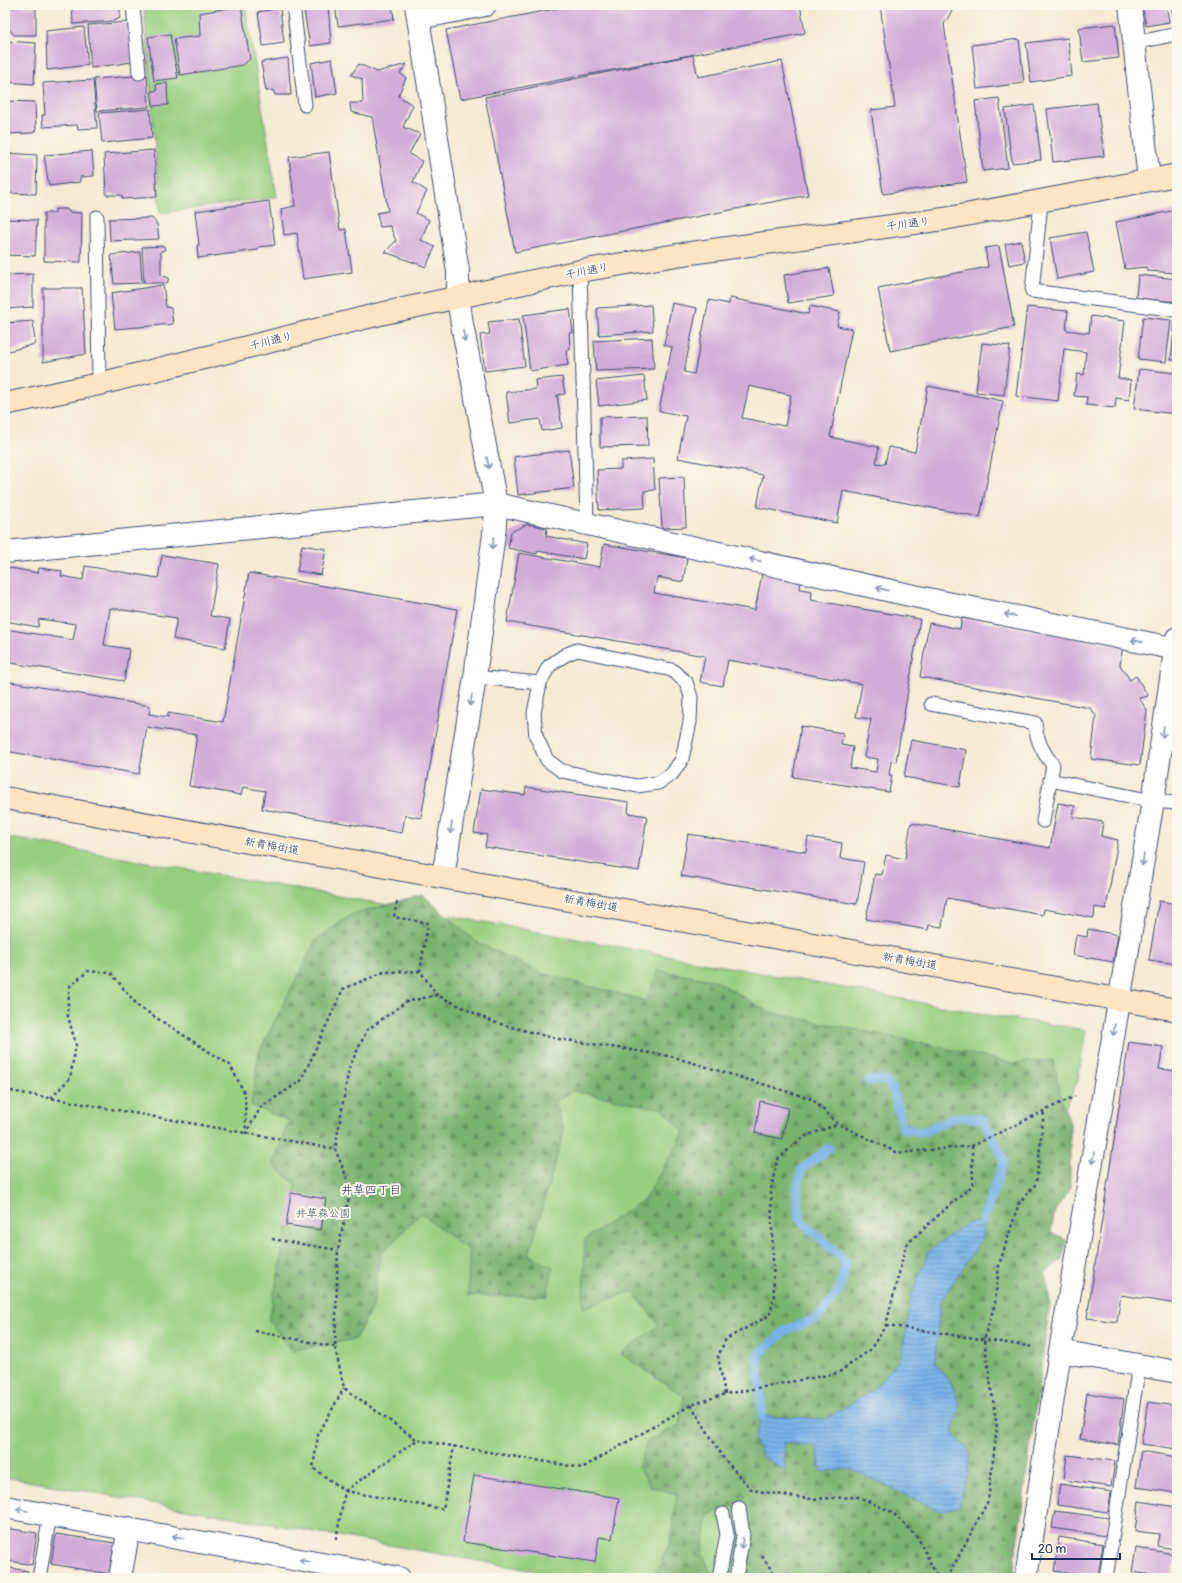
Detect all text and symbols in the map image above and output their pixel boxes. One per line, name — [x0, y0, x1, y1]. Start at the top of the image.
street label: 千川通り — [885, 215, 931, 233]
street label: 千川通り — [564, 260, 610, 282]
street label: 千川通り — [248, 329, 294, 353]
one-way arrow — [460, 329, 468, 342]
one-way arrow — [485, 457, 493, 470]
one-way arrow — [489, 536, 497, 549]
one-way arrow — [749, 556, 762, 564]
one-way arrow — [876, 584, 889, 592]
one-way arrow — [1003, 611, 1016, 619]
one-way arrow — [1131, 637, 1144, 645]
one-way arrow — [467, 693, 475, 706]
one-way arrow — [1159, 725, 1167, 738]
one-way arrow — [447, 821, 455, 834]
street label: 新青梅街道 — [244, 835, 300, 857]
one-way arrow — [1139, 853, 1147, 866]
street label: 新青梅街道 — [563, 892, 619, 914]
street label: 新青梅街道 — [882, 950, 938, 972]
one-way arrow — [1110, 1023, 1118, 1036]
one-way arrow — [1089, 1151, 1097, 1164]
district label: 井草四丁目 — [341, 1183, 401, 1198]
park label: 井草森公園 — [296, 1207, 351, 1220]
one-way arrow — [16, 1506, 29, 1514]
one-way arrow — [171, 1533, 184, 1541]
scale bar — [1032, 1535, 1120, 1561]
one-way arrow — [737, 1536, 745, 1549]
text: 20 m — [1038, 1542, 1067, 1557]
one-way arrow — [299, 1557, 312, 1565]

